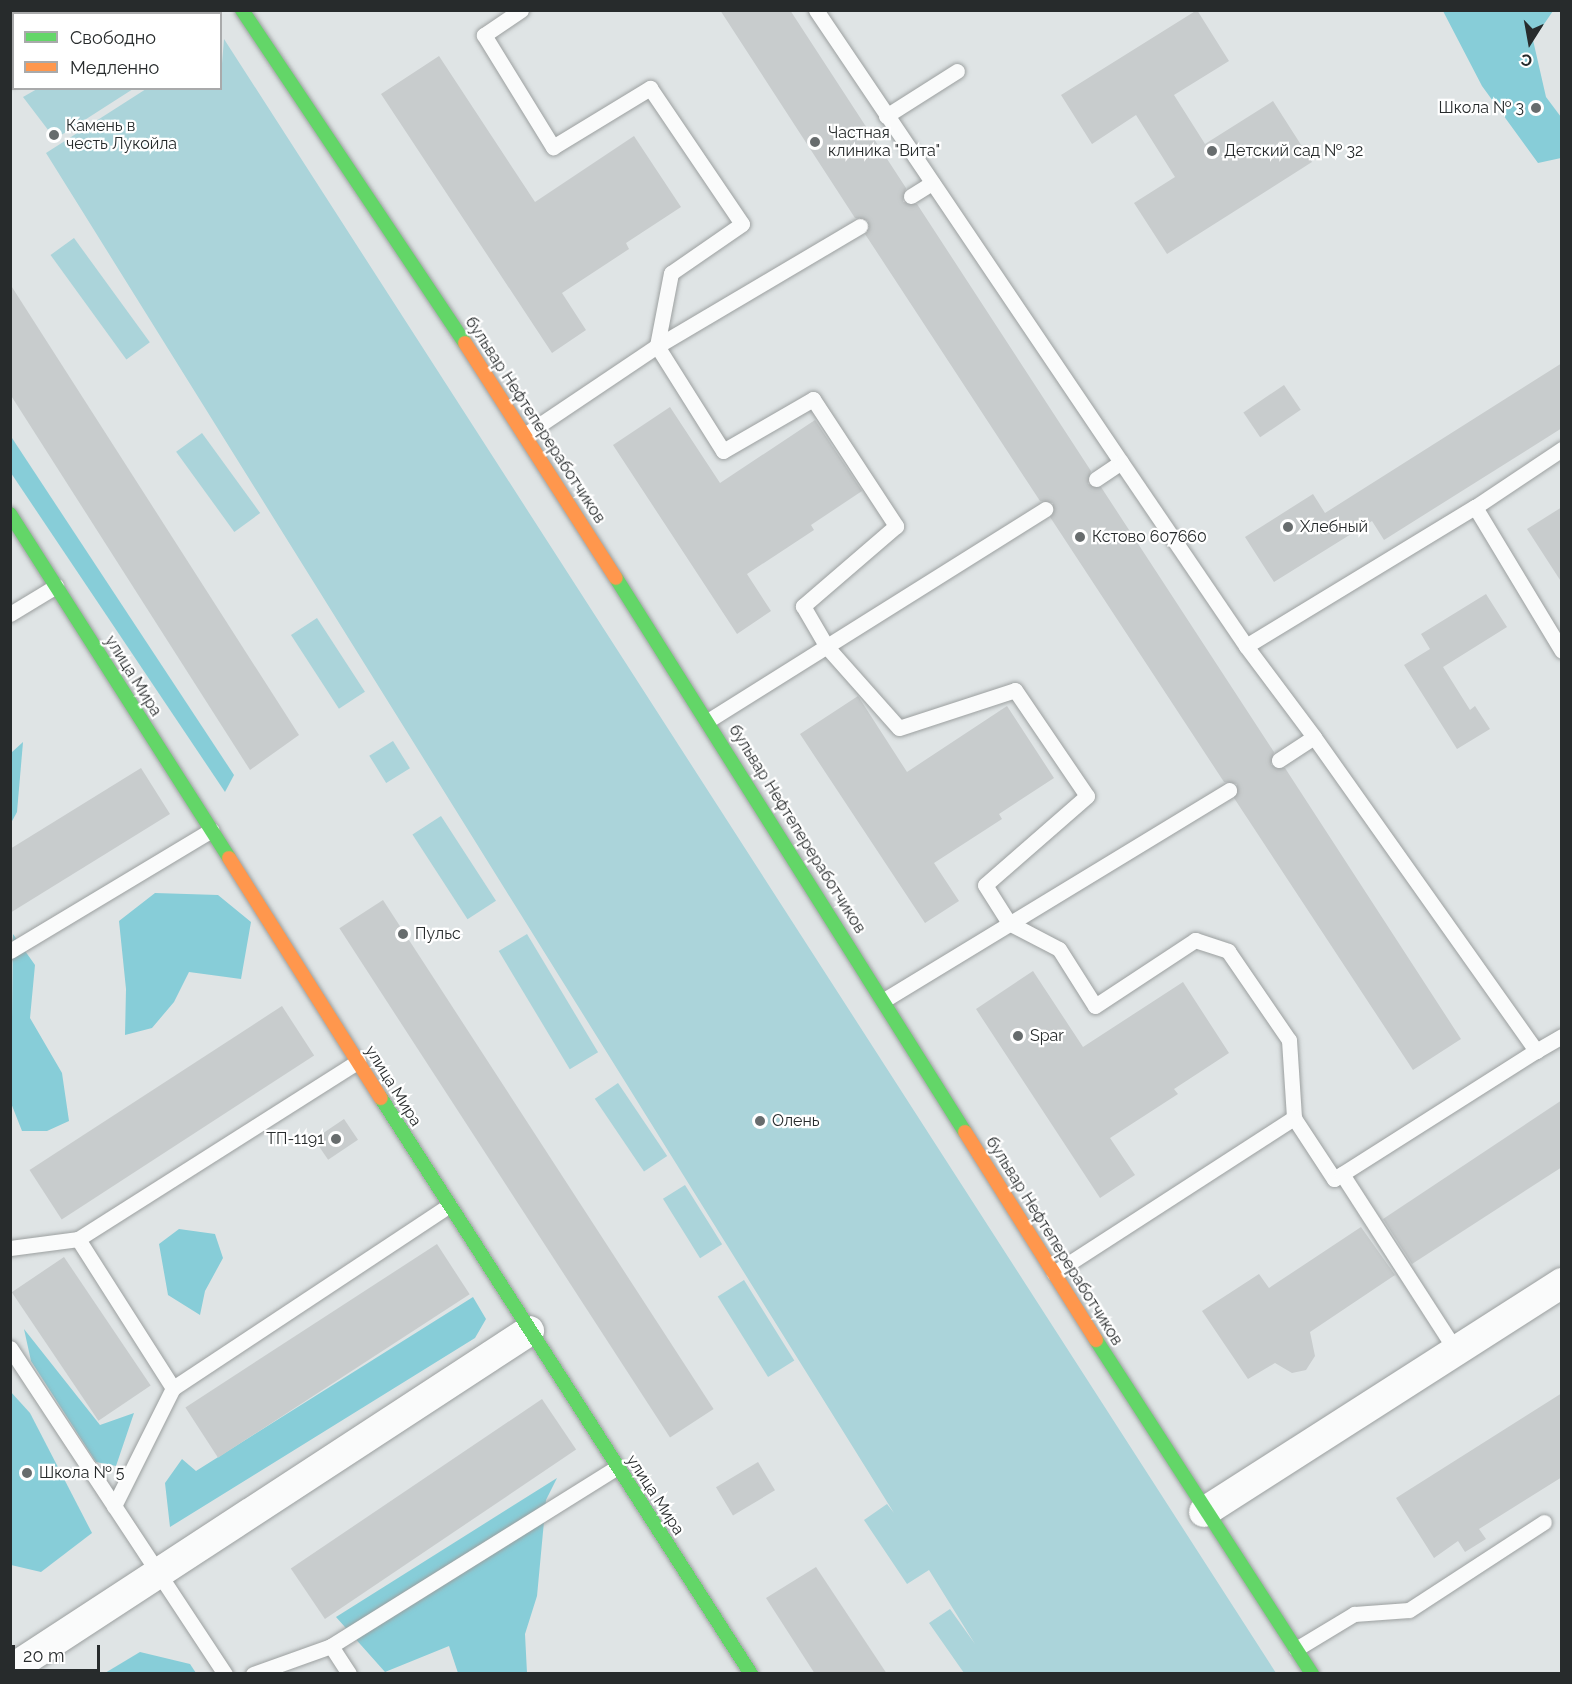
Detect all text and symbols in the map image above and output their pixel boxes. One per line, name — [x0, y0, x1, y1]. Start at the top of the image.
legend — [12, 12, 222, 90]
north arrow — [1500, 12, 1560, 72]
text: Свободно — [70, 27, 156, 48]
text: С — [1519, 50, 1534, 71]
text: Медленно — [70, 57, 159, 78]
place label: Школа № 3 — [1439, 98, 1524, 118]
marker: Школа № 3 — [1529, 101, 1543, 115]
place label: Камень в честь Лукойла — [66, 116, 177, 154]
place label: Чаcтная клиника "Вита" — [828, 123, 940, 161]
marker: Камень в честь Лукойла — [47, 128, 61, 142]
marker: Чаcтная клиника "Вита" — [806, 133, 824, 151]
place label: Детский сад № 32 — [1224, 141, 1363, 161]
marker: Детский сад № 32 — [1205, 144, 1219, 158]
street label: бульвар Нефтепереработчиков — [461, 313, 609, 527]
place label: Хлебный — [1300, 517, 1368, 537]
marker: Хлебный — [1281, 520, 1295, 534]
place label: Кстово 607660 — [1092, 527, 1207, 547]
marker: Кстово 607660 — [1073, 530, 1087, 544]
street label: улица Мира — [101, 632, 165, 720]
street label: бульвар Нефтепереработчиков — [725, 721, 869, 937]
place label: Пульс — [415, 924, 461, 944]
marker: Пульс — [396, 927, 410, 941]
place label: Spar — [1030, 1026, 1064, 1046]
marker: Spar — [1011, 1029, 1025, 1043]
street label: улица Мира — [361, 1042, 425, 1130]
place label: Олень — [772, 1111, 820, 1131]
marker: Олень — [753, 1114, 767, 1128]
place label: ТП-1191 — [266, 1129, 324, 1149]
marker: ТП-1191 — [329, 1132, 343, 1146]
street label: бульвар Нефтепереработчиков — [982, 1133, 1126, 1349]
street label: улица Мира — [622, 1451, 688, 1539]
place label: Школа № 5 — [39, 1463, 125, 1483]
marker: Школа № 5 — [20, 1466, 34, 1480]
scale bar — [15, 1633, 104, 1671]
text: 20 m — [23, 1645, 65, 1666]

